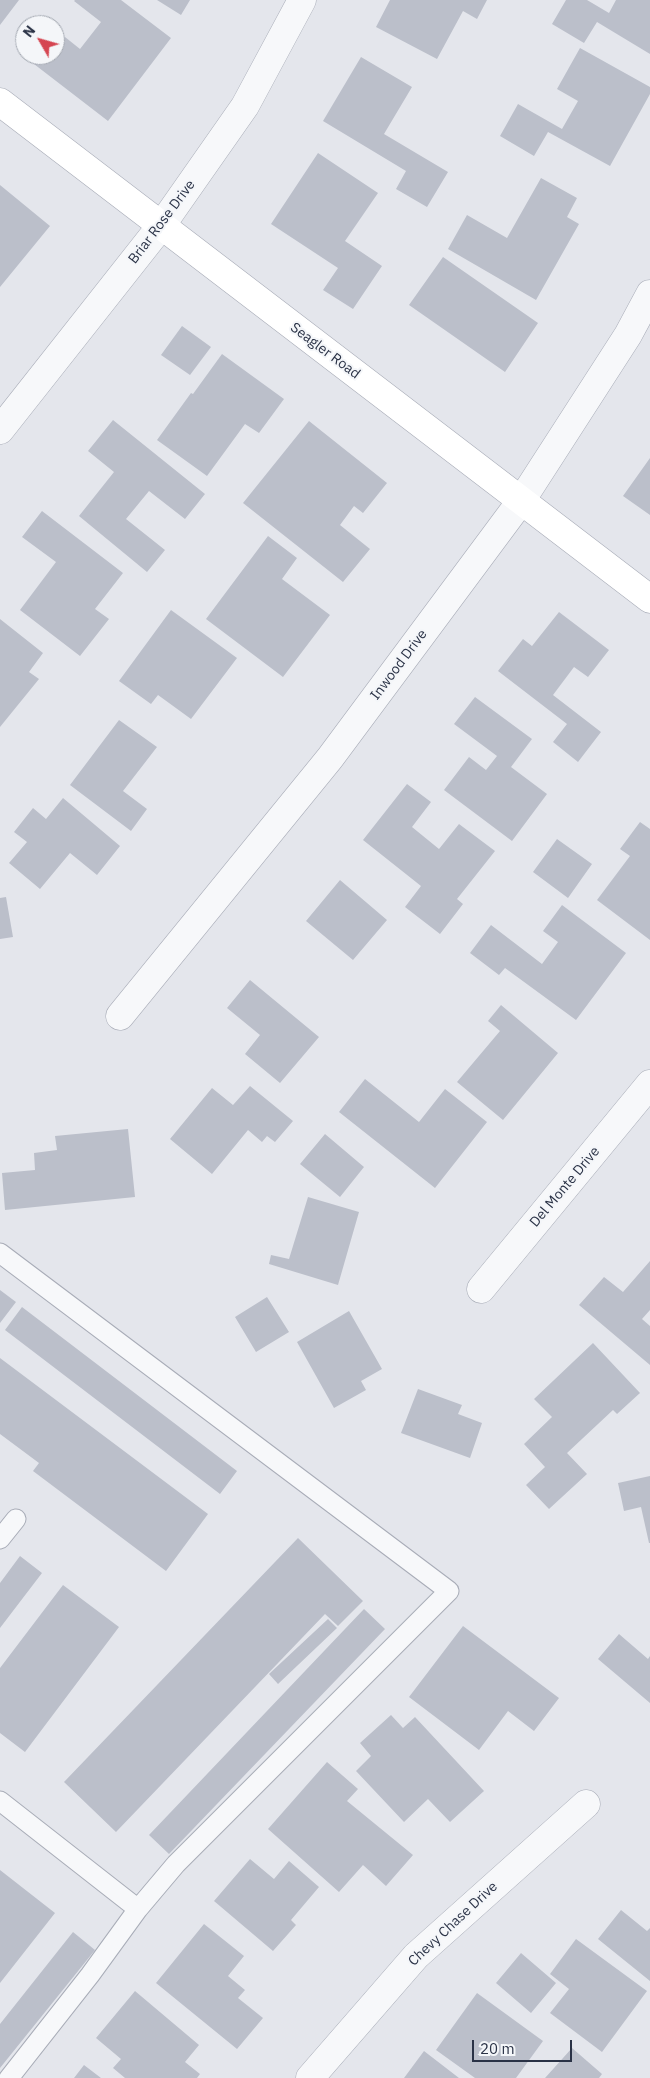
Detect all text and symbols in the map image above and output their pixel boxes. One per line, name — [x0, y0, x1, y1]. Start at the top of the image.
north arrow — [15, 15, 65, 65]
text: N — [19, 22, 39, 41]
street label: Briar Rose Drive — [125, 177, 199, 267]
street label: Seagler Road — [287, 319, 363, 383]
street label: Inwood Drive — [367, 626, 431, 704]
street label: Del Monte Drive — [527, 1143, 603, 1231]
street label: Chevy Chase Drive — [405, 1878, 501, 1970]
scale bar — [475, 2030, 575, 2062]
text: 20 m — [480, 2039, 515, 2058]

